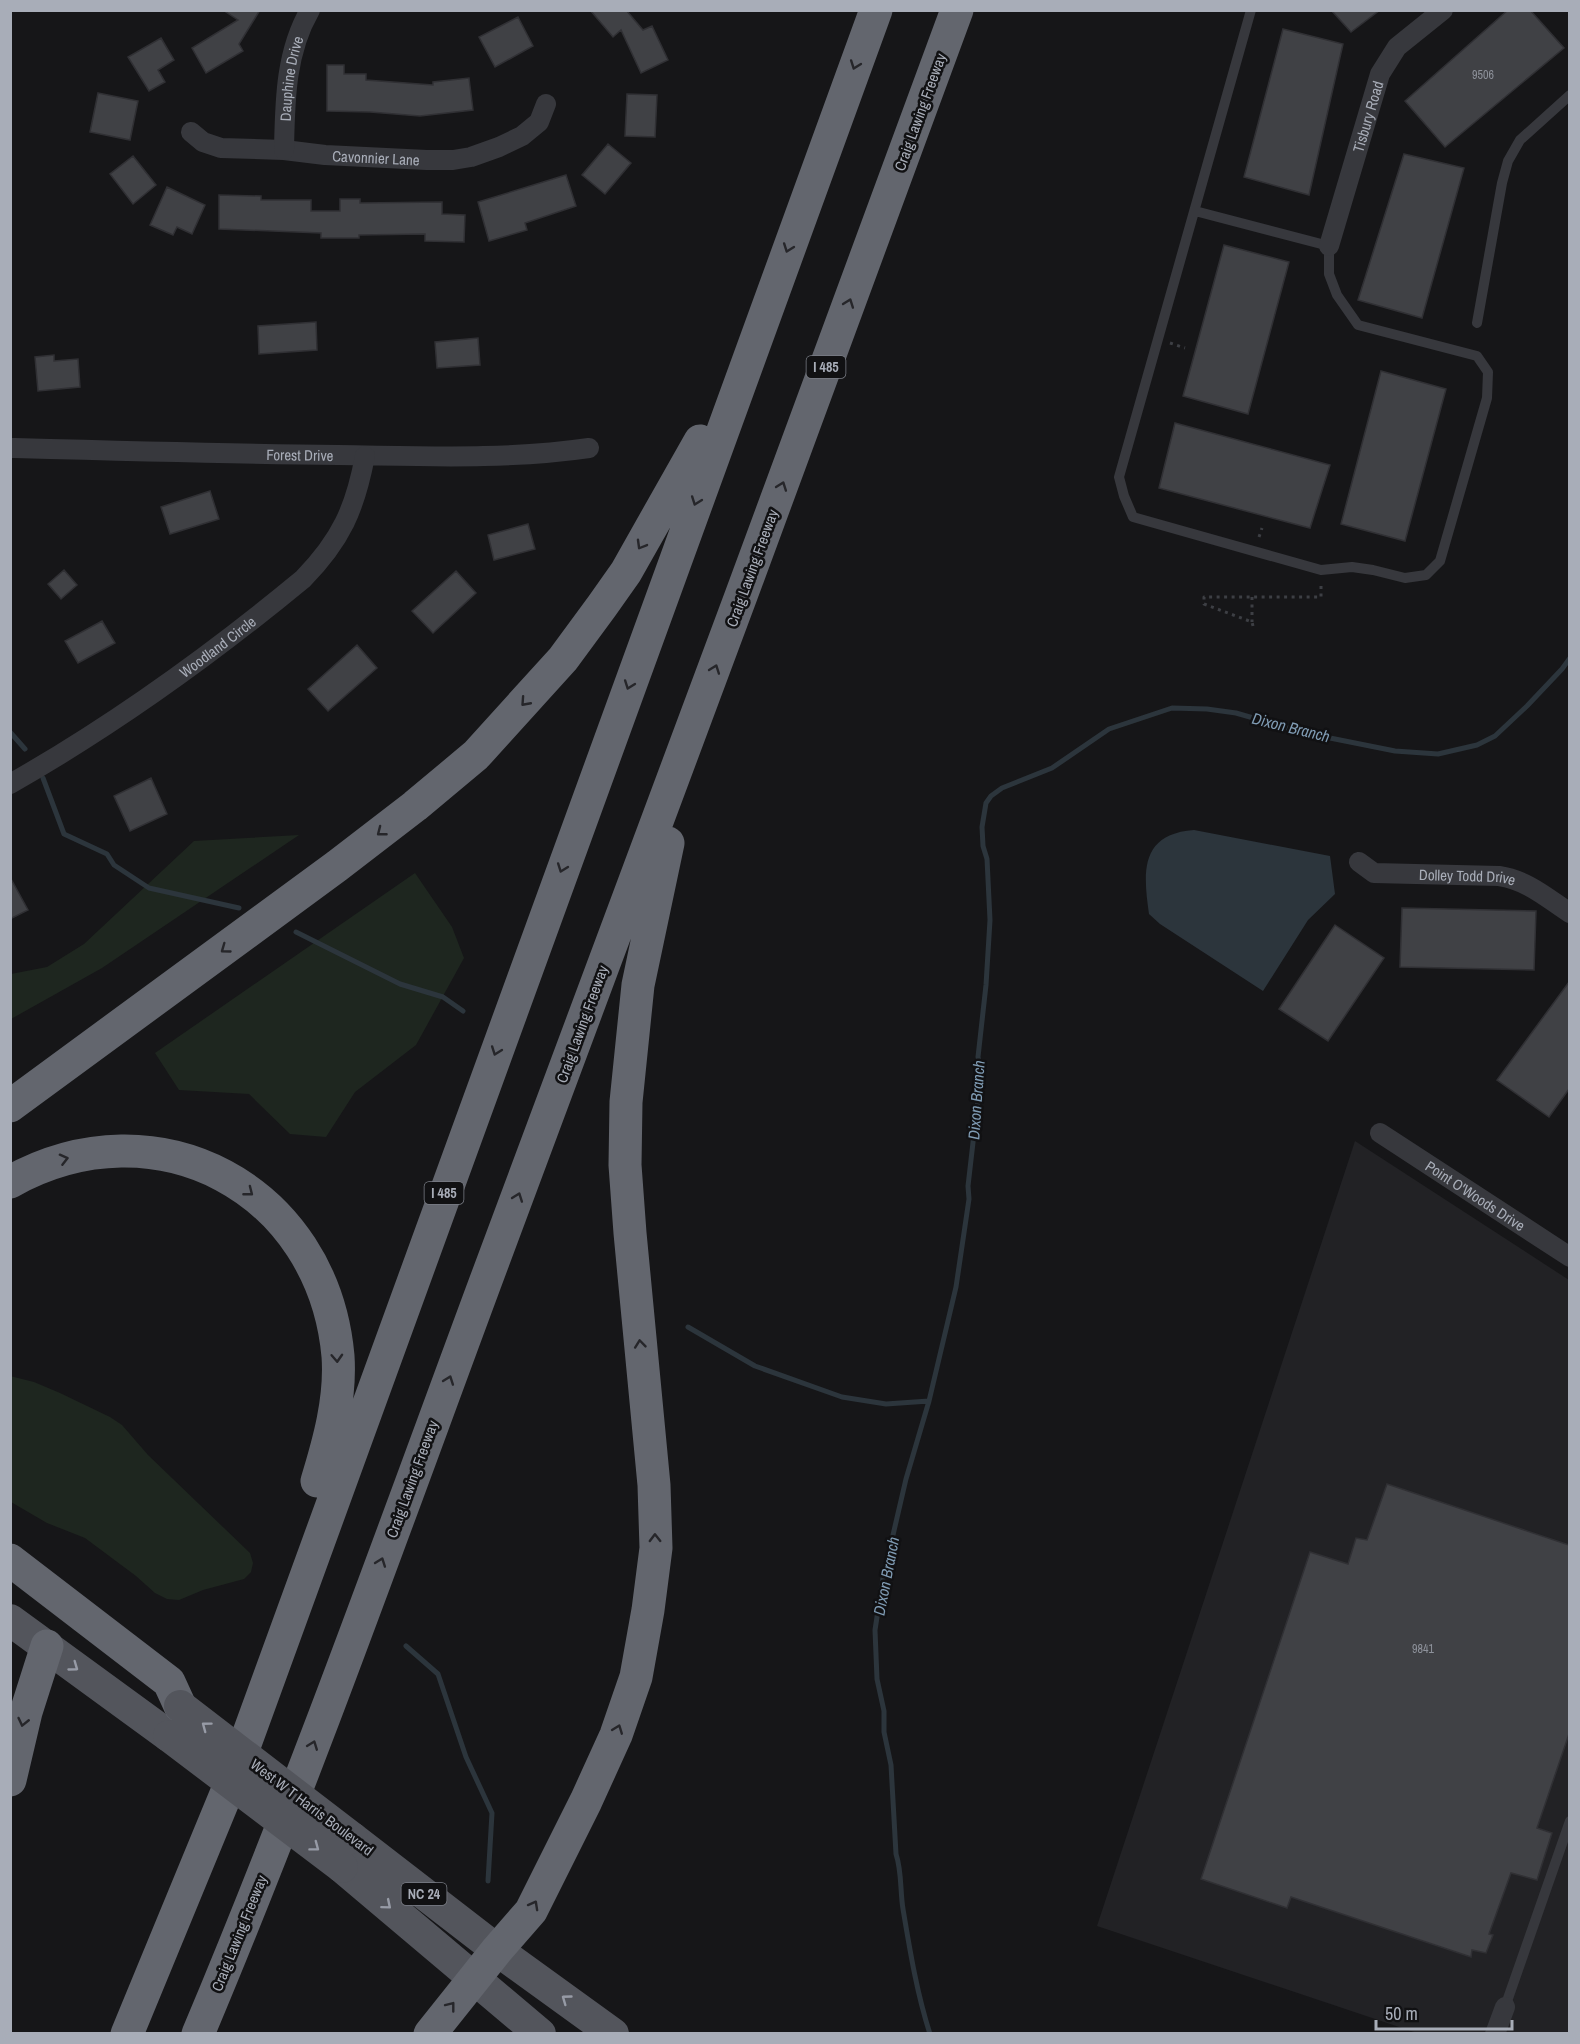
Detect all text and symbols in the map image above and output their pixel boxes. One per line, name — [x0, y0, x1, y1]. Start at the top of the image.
street label: Dauphine Drive — [274, 33, 308, 122]
street label: Craig Lawing Freeway — [889, 49, 951, 174]
one-way arrow — [850, 60, 863, 70]
house number: 9506 — [1472, 67, 1494, 83]
street label: Tisbury Road — [1347, 78, 1388, 155]
street label: Cavonnier Lane — [332, 145, 420, 170]
one-way arrow — [783, 242, 795, 253]
one-way arrow — [842, 298, 855, 309]
road number: I 485 — [806, 356, 846, 378]
street label: Forest Drive — [266, 444, 334, 465]
one-way arrow — [775, 481, 787, 492]
one-way arrow — [690, 495, 703, 506]
street label: Craig Lawing Freeway — [721, 505, 783, 630]
one-way arrow — [637, 539, 649, 550]
street label: Woodland Circle — [175, 611, 260, 682]
one-way arrow — [707, 664, 720, 675]
one-way arrow — [624, 679, 637, 689]
one-way arrow — [521, 695, 532, 706]
water label: Dixon Branch — [1250, 707, 1332, 747]
one-way arrow — [377, 825, 388, 836]
one-way arrow — [557, 862, 570, 873]
street label: Dolley Todd Drive — [1419, 864, 1519, 890]
one-way arrow — [220, 942, 231, 953]
street label: Craig Lawing Freeway — [551, 961, 613, 1086]
one-way arrow — [490, 1045, 503, 1056]
water label: Dixon Branch — [962, 1060, 990, 1140]
one-way arrow — [59, 1154, 69, 1167]
street label: Point O'Woods Drive — [1422, 1155, 1530, 1236]
road number: I 485 — [424, 1182, 464, 1204]
one-way arrow — [242, 1185, 253, 1196]
one-way arrow — [510, 1192, 523, 1203]
one-way arrow — [635, 1340, 647, 1349]
one-way arrow — [330, 1354, 343, 1363]
one-way arrow — [442, 1375, 455, 1386]
street label: Craig Lawing Freeway — [381, 1416, 443, 1541]
one-way arrow — [649, 1534, 661, 1543]
water label: Dixon Branch — [868, 1535, 904, 1617]
one-way arrow — [374, 1557, 386, 1568]
house number: 9841 — [1412, 1641, 1434, 1657]
one-way arrow — [68, 1660, 79, 1671]
one-way arrow — [18, 1717, 31, 1727]
one-way arrow — [202, 1723, 213, 1734]
one-way arrow — [610, 1724, 623, 1735]
one-way arrow — [305, 1740, 318, 1751]
street label: West W T Harris Boulevard — [246, 1754, 378, 1860]
one-way arrow — [308, 1839, 319, 1850]
street label: Craig Lawing Freeway — [206, 1871, 272, 1994]
road number: NC 24 — [402, 1883, 446, 1905]
one-way arrow — [380, 1898, 391, 1909]
one-way arrow — [527, 1901, 538, 1911]
scale bar — [1376, 1993, 1512, 2031]
one-way arrow — [561, 1995, 572, 2006]
text: 50 m — [1385, 2001, 1418, 2026]
one-way arrow — [444, 2002, 455, 2013]

